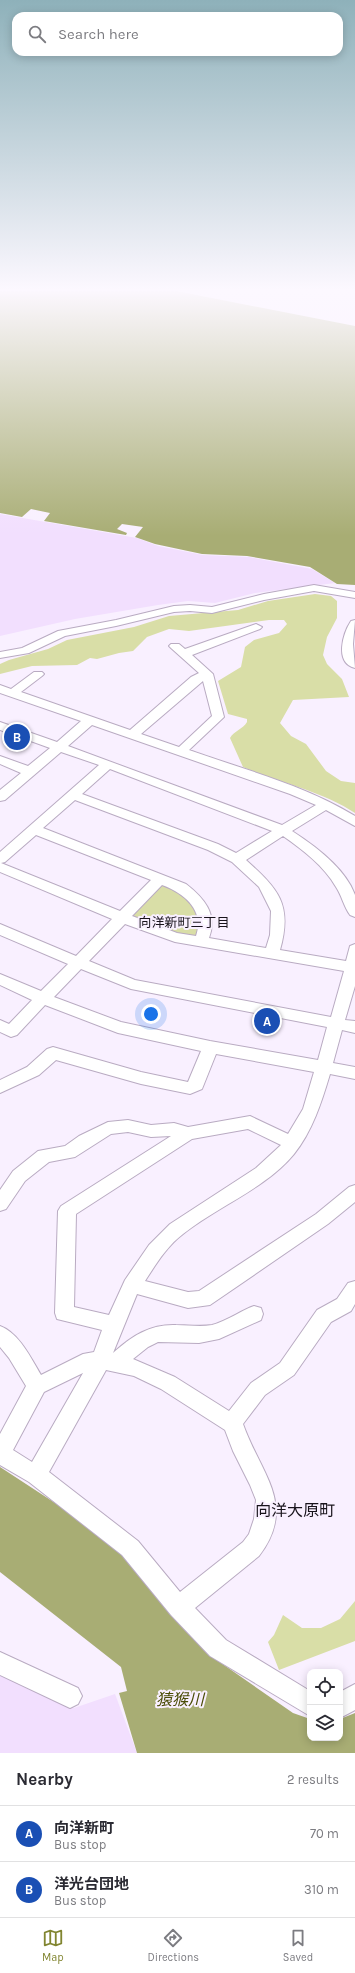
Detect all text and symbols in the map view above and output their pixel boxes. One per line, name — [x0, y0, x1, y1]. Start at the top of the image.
search box — [12, 12, 343, 56]
icon: search — [26, 23, 48, 45]
text: Search here — [58, 25, 139, 43]
pin: B — [4, 722, 30, 752]
district label: 向洋新町三丁目 — [138, 915, 230, 930]
your location — [141, 1004, 161, 1024]
pin: A — [254, 1006, 280, 1036]
district label: 向洋大原町 — [255, 1501, 335, 1520]
map controls — [307, 1669, 343, 1741]
button: locate — [307, 1669, 343, 1705]
water label: 猿猴川 — [156, 1690, 206, 1709]
button: layers — [307, 1705, 343, 1741]
text: Nearby — [16, 1769, 73, 1789]
text: 2 results — [287, 1772, 339, 1787]
text: 向洋新町 — [54, 1819, 114, 1837]
text: A — [25, 1826, 33, 1841]
text: 70 m — [310, 1826, 339, 1841]
text: Bus stop — [54, 1837, 106, 1852]
text: 洋光台団地 — [54, 1875, 129, 1893]
text: B — [25, 1882, 33, 1897]
text: 310 m — [304, 1882, 339, 1897]
text: Bus stop — [54, 1893, 106, 1908]
tab: Map — [42, 1927, 64, 1964]
tab: Directions — [147, 1927, 199, 1964]
tab: Saved — [283, 1927, 313, 1964]

